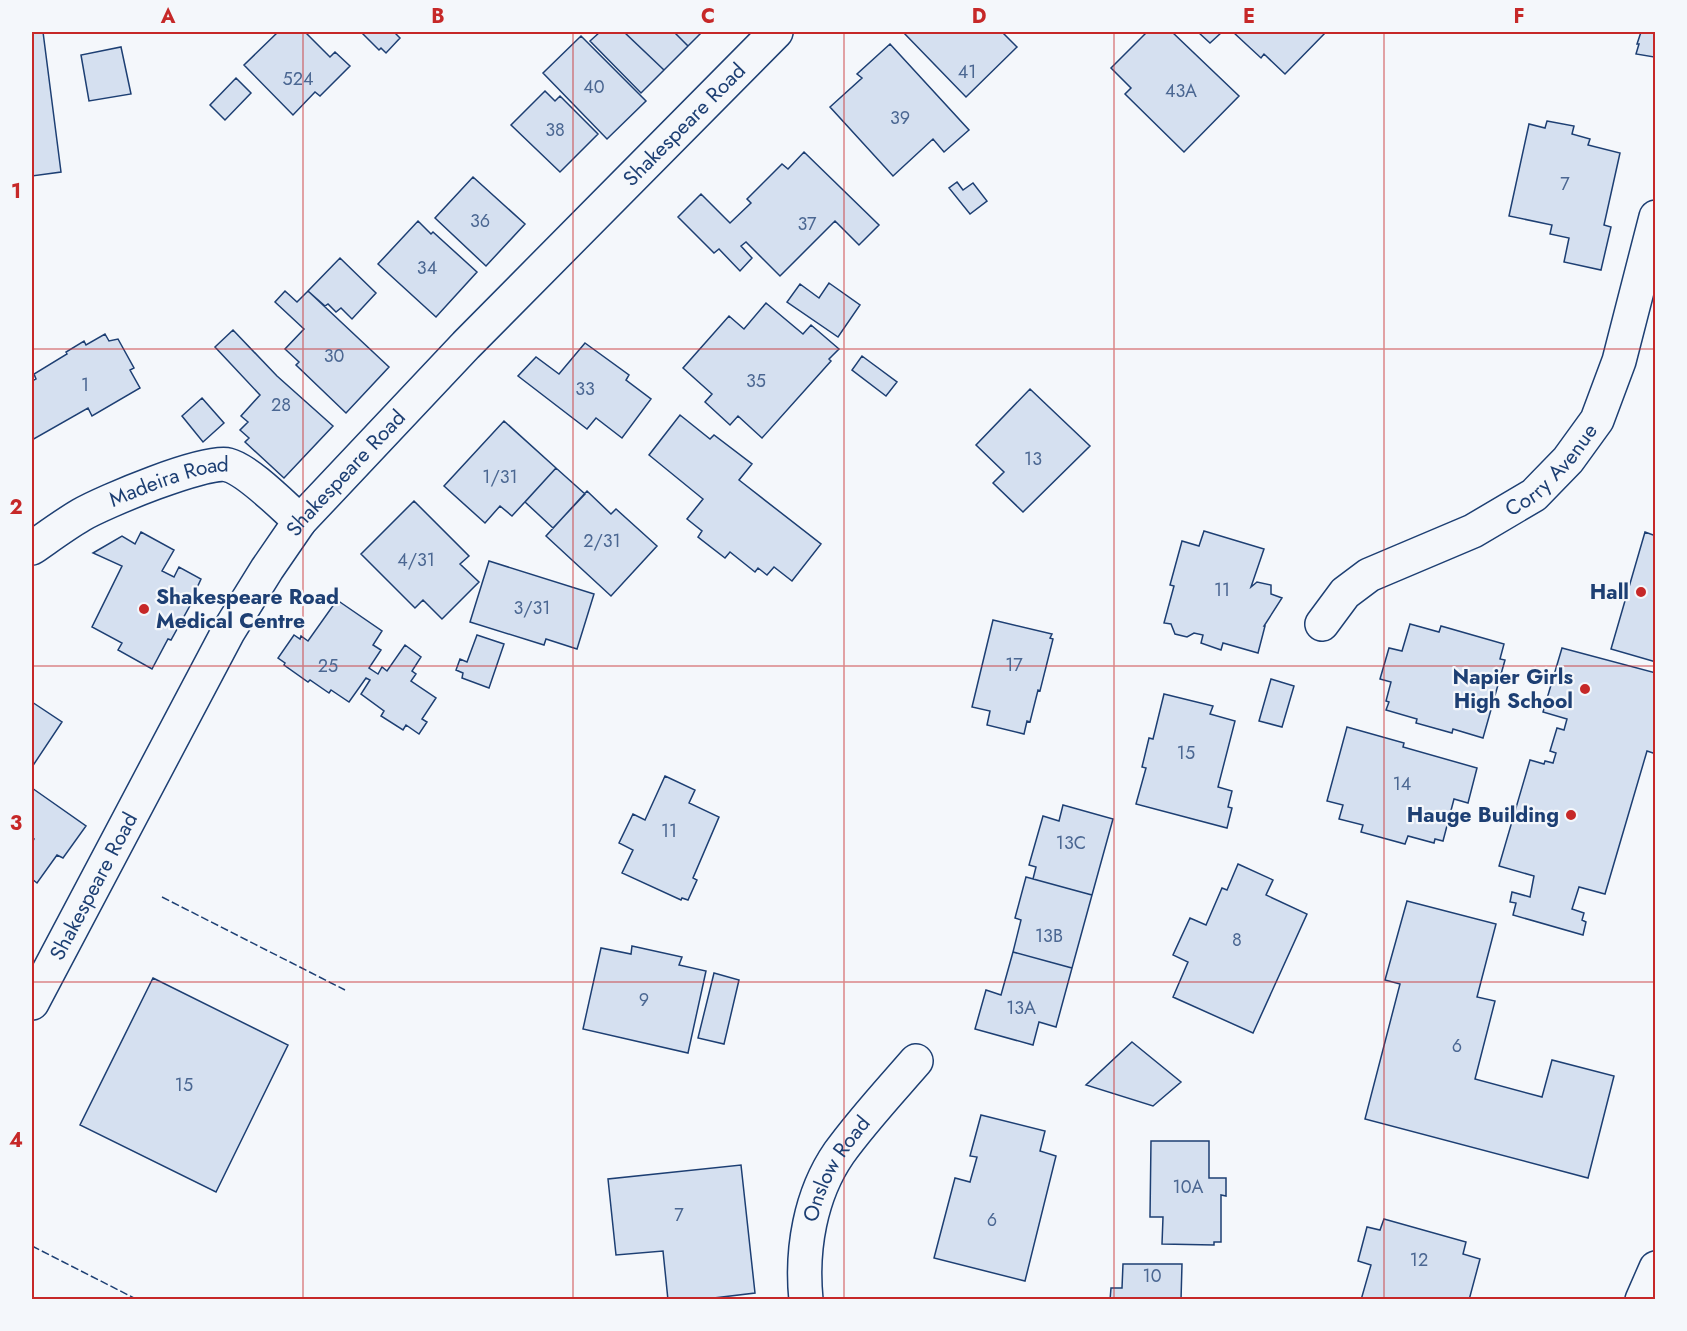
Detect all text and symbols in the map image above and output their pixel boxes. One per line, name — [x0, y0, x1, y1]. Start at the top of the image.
text: A — [160, 2, 176, 31]
text: B — [431, 2, 445, 31]
text: C — [701, 2, 715, 31]
text: D — [972, 2, 986, 31]
text: E — [1243, 2, 1255, 31]
text: F — [1513, 2, 1525, 31]
street label: Shakespeare Road — [616, 56, 752, 193]
house number: 41 — [958, 59, 976, 85]
house number: 524 — [283, 66, 313, 92]
house number: 40 — [583, 74, 605, 100]
house number: 43A — [1165, 78, 1197, 104]
house number: 39 — [890, 105, 910, 131]
house number: 38 — [545, 117, 565, 143]
house number: 7 — [1560, 171, 1570, 197]
text: 1 — [11, 177, 21, 206]
house number: 36 — [470, 208, 490, 234]
house number: 37 — [797, 211, 817, 237]
house number: 34 — [417, 255, 437, 281]
house number: 30 — [324, 343, 345, 369]
house number: 35 — [746, 368, 766, 394]
house number: 1 — [81, 372, 89, 398]
house number: 33 — [575, 376, 595, 402]
house number: 28 — [271, 392, 291, 418]
street label: Shakespeare Road — [279, 403, 412, 542]
street label: Corry Avenue — [1499, 417, 1605, 524]
house number: 13 — [1024, 446, 1042, 472]
street label: Madeira Road — [104, 449, 229, 515]
house number: 1/31 — [482, 464, 518, 490]
text: 2 — [9, 493, 23, 522]
house number: 2/31 — [583, 528, 621, 554]
house number: 4/31 — [397, 547, 435, 573]
house number: 11 — [1214, 577, 1230, 603]
place label: Hall — [1590, 577, 1629, 607]
place label: Shakespeare Road Medical Centre — [156, 582, 339, 636]
marker: Hall — [1634, 585, 1648, 599]
house number: 3/31 — [514, 595, 550, 621]
marker: Shakespeare Road Medical Centre — [137, 602, 151, 616]
house number: 17 — [1005, 652, 1023, 678]
house number: 25 — [318, 653, 338, 679]
place label: Napier Girls High School — [1453, 662, 1573, 716]
marker: Napier Girls High School — [1578, 682, 1592, 696]
house number: 15 — [1177, 740, 1195, 766]
house number: 14 — [1393, 771, 1411, 797]
place label: Hauge Building — [1407, 800, 1559, 830]
street label: Shakespeare Road — [42, 807, 145, 965]
marker: Hauge Building — [1564, 808, 1578, 822]
text: 3 — [10, 809, 22, 838]
house number: 11 — [661, 818, 677, 844]
house number: 13C — [1056, 830, 1086, 856]
house number: 13B — [1035, 923, 1063, 949]
house number: 8 — [1232, 927, 1242, 953]
house number: 9 — [639, 987, 649, 1013]
house number: 13A — [1006, 995, 1036, 1021]
house number: 6 — [1452, 1033, 1462, 1059]
house number: 15 — [175, 1072, 193, 1098]
street label: Onslow Road — [796, 1109, 877, 1225]
text: 4 — [9, 1126, 23, 1155]
house number: 10A — [1173, 1174, 1204, 1200]
house number: 7 — [674, 1202, 684, 1228]
house number: 6 — [987, 1207, 997, 1233]
house number: 12 — [1410, 1247, 1428, 1273]
house number: 10 — [1143, 1263, 1162, 1289]

